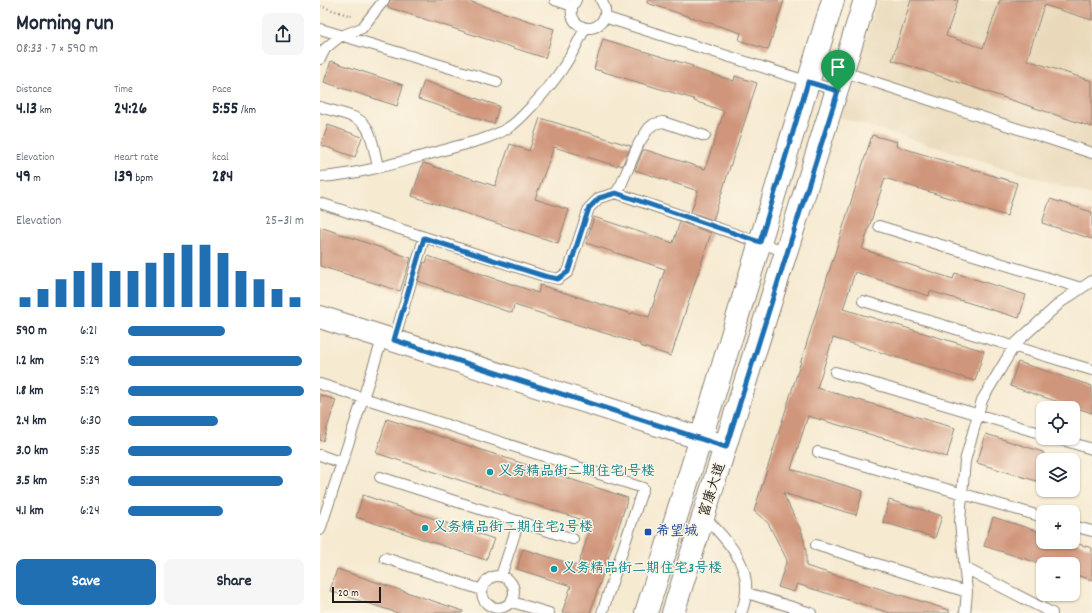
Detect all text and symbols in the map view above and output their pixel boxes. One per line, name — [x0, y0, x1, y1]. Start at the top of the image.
text: Morning run — [16, 9, 114, 40]
button: share — [262, 13, 304, 55]
text: 08:33 · 7 × 590 m — [16, 40, 98, 59]
pin — [821, 50, 855, 91]
icon: arrive — [827, 56, 849, 78]
text: Distance — [16, 82, 52, 98]
text: Time — [114, 82, 133, 98]
text: Pace — [212, 82, 231, 98]
text: 4.13 — [16, 98, 37, 122]
text: 24:26 — [114, 98, 147, 122]
text: 5:55 — [212, 98, 238, 122]
text: km — [37, 103, 52, 119]
text: /km — [238, 103, 256, 119]
text: Elevation — [16, 150, 54, 166]
text: Heart rate — [114, 150, 158, 166]
text: kcal — [212, 150, 229, 166]
text: 49 — [16, 166, 31, 190]
text: 139 — [114, 166, 133, 190]
text: 284 — [212, 166, 233, 190]
text: m — [31, 171, 41, 187]
text: bpm — [133, 171, 153, 187]
text: Elevation — [16, 212, 61, 231]
text: 25–31 m — [265, 212, 304, 231]
text: 590 m — [16, 322, 47, 341]
text: 6:21 — [80, 322, 97, 341]
text: 1.2 km — [16, 352, 44, 371]
text: 5:29 — [80, 352, 100, 371]
text: 1.8 km — [16, 382, 43, 401]
text: 5:29 — [80, 382, 100, 401]
map controls — [1036, 401, 1080, 601]
button: locate — [1036, 401, 1080, 445]
text: 2.4 km — [16, 412, 46, 431]
text: 6:30 — [80, 412, 101, 431]
text: 3.0 km — [16, 442, 48, 461]
text: 5:35 — [80, 442, 100, 461]
button: layers — [1036, 453, 1080, 497]
street label: 富康大道 — [695, 460, 731, 520]
place label: 义务精品街二期住宅1号楼 — [498, 462, 655, 482]
marker: 义务精品街二期住宅1号楼 — [485, 467, 495, 477]
text: 3.5 km — [16, 472, 47, 491]
text: 5:39 — [80, 472, 100, 491]
text: 4.1 km — [16, 502, 44, 521]
text: 6:24 — [80, 502, 100, 521]
button: + — [1036, 505, 1080, 549]
place label: 义务精品街二期住宅2号楼 — [433, 518, 593, 538]
place label: 希望城 — [656, 522, 698, 542]
marker: 义务精品街二期住宅2号楼 — [420, 523, 430, 533]
marker: 希望城 — [643, 527, 653, 537]
button: − — [1036, 557, 1080, 601]
button: Save — [16, 559, 156, 605]
button: Share — [164, 559, 304, 605]
place label: 义务精品街二期住宅3号楼 — [562, 559, 722, 579]
marker: 义务精品街二期住宅3号楼 — [549, 564, 559, 574]
scale bar — [332, 585, 381, 604]
text: 20 m — [338, 586, 359, 602]

